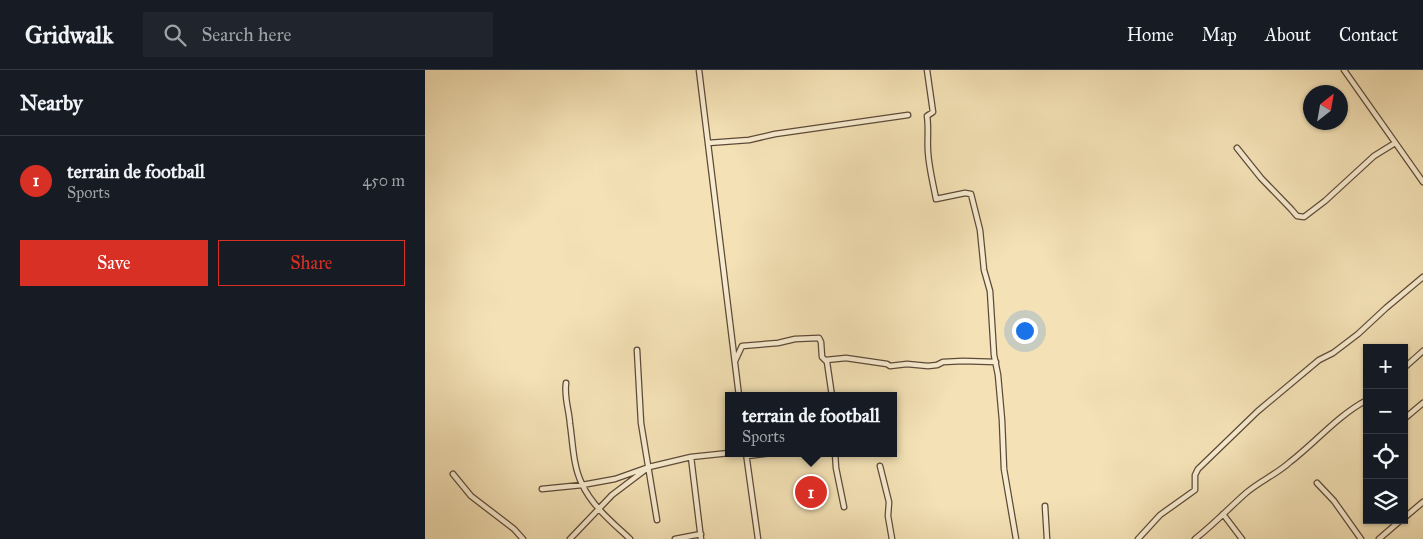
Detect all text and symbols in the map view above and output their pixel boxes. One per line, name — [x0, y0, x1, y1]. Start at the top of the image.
search box — [143, 12, 493, 57]
text: Gridwalk — [25, 20, 113, 50]
icon: search — [161, 21, 189, 49]
text: Search here — [201, 23, 291, 46]
text: Home — [1127, 24, 1174, 46]
text: Map — [1202, 24, 1237, 46]
text: About — [1265, 24, 1311, 46]
text: Contact — [1339, 24, 1398, 46]
north arrow — [1303, 85, 1348, 130]
text: Nearby — [20, 90, 83, 116]
text: terrain de football — [67, 160, 205, 183]
text: 1 — [33, 171, 39, 190]
text: 450 m — [362, 171, 405, 190]
text: Sports — [67, 183, 110, 202]
button: Save — [20, 240, 208, 286]
button: Share — [218, 240, 405, 286]
your location — [1012, 318, 1038, 344]
map controls — [1363, 344, 1408, 524]
button: + — [1363, 344, 1408, 389]
button: − — [1363, 389, 1408, 434]
popup — [725, 392, 897, 457]
text: terrain de football — [742, 404, 880, 427]
text: Sports — [742, 427, 785, 446]
button: locate — [1363, 434, 1408, 479]
pin: 1 — [795, 473, 827, 511]
button: layers — [1363, 479, 1408, 524]

